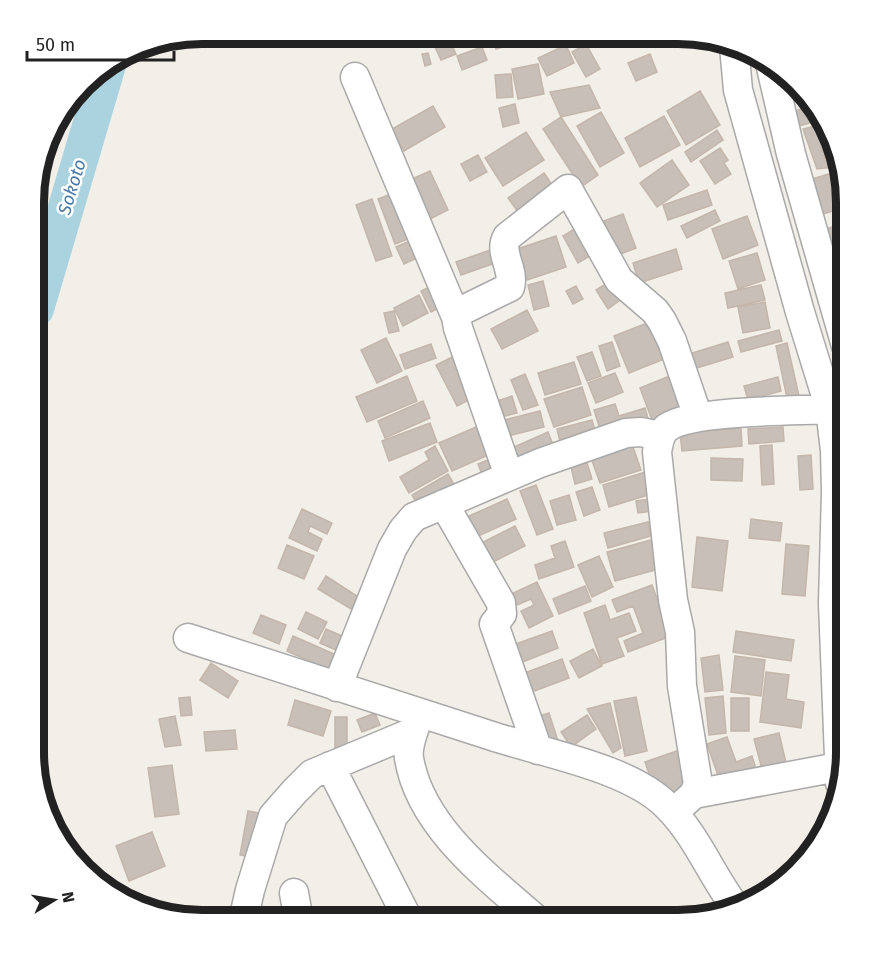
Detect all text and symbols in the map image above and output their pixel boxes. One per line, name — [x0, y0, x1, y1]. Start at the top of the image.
scale bar — [27, 24, 174, 62]
text: 50 m — [36, 34, 75, 56]
water label: Sokoto — [53, 157, 91, 218]
north arrow — [24, 870, 84, 930]
text: N — [58, 890, 79, 904]

